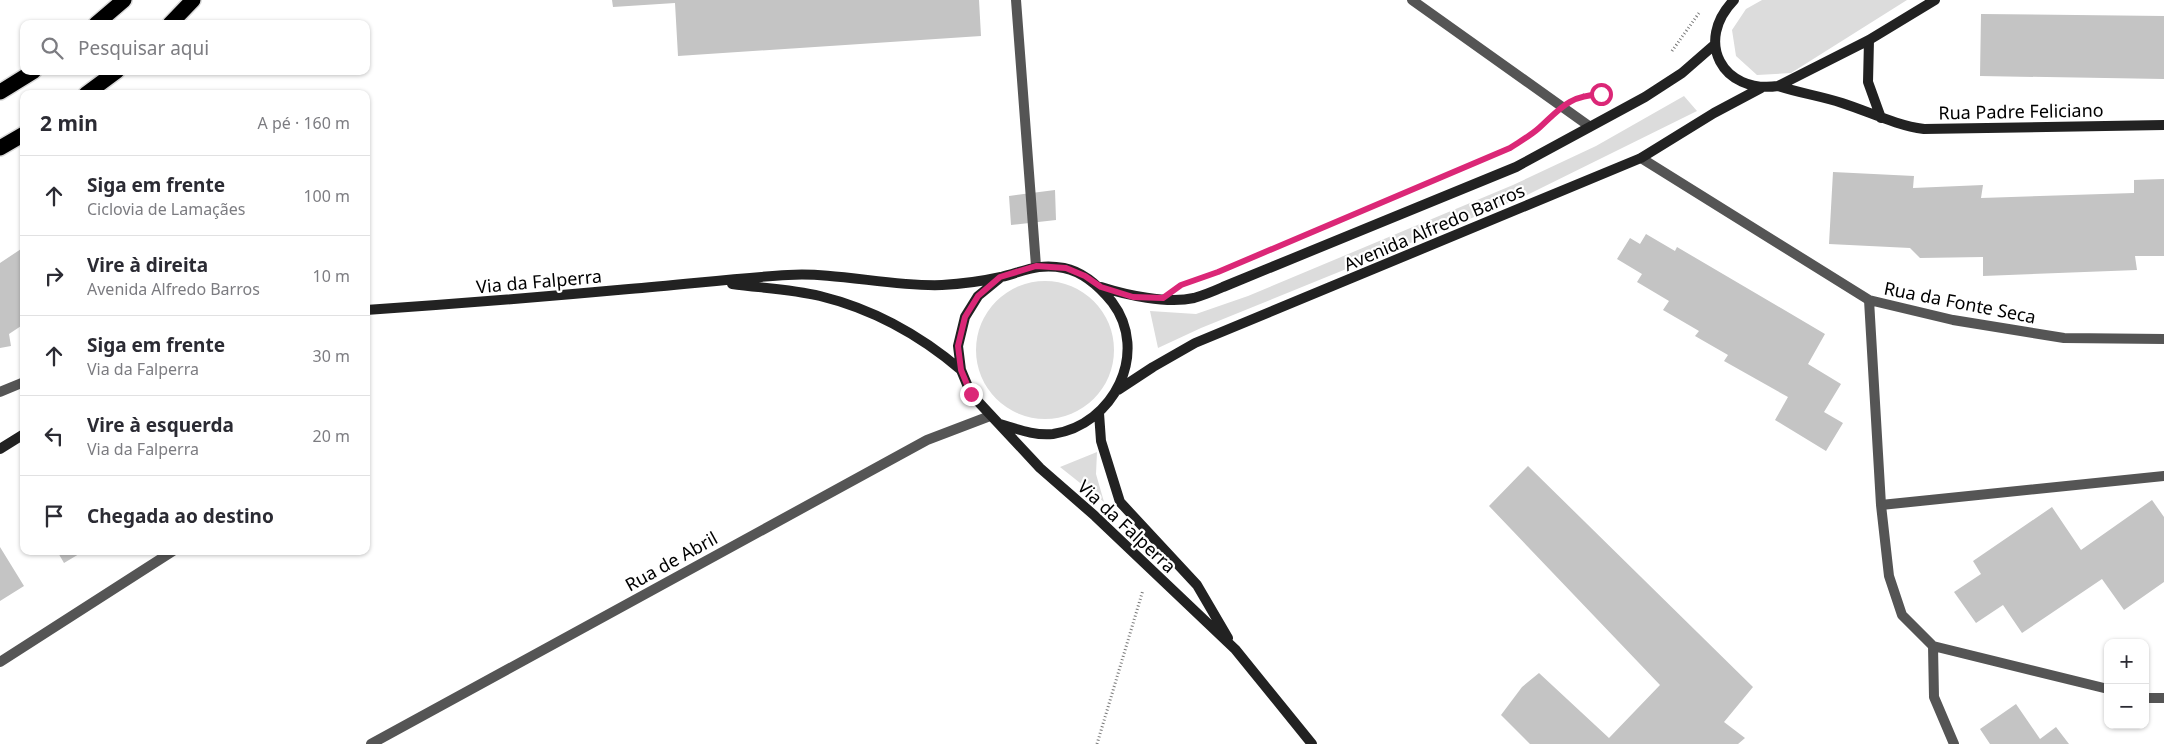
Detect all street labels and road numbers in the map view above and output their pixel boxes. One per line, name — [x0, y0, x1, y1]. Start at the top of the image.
street label: Rua Padre Feliciano — [1938, 98, 2104, 124]
street label: Avenida Alfredo Barros — [1340, 178, 1528, 276]
street label: Via da Falperra — [475, 264, 603, 298]
street label: Rua da Fonte Seca — [1882, 275, 2038, 329]
street label: Via da Falperra — [1073, 474, 1181, 578]
street label: Rua de Abril — [620, 526, 722, 596]

